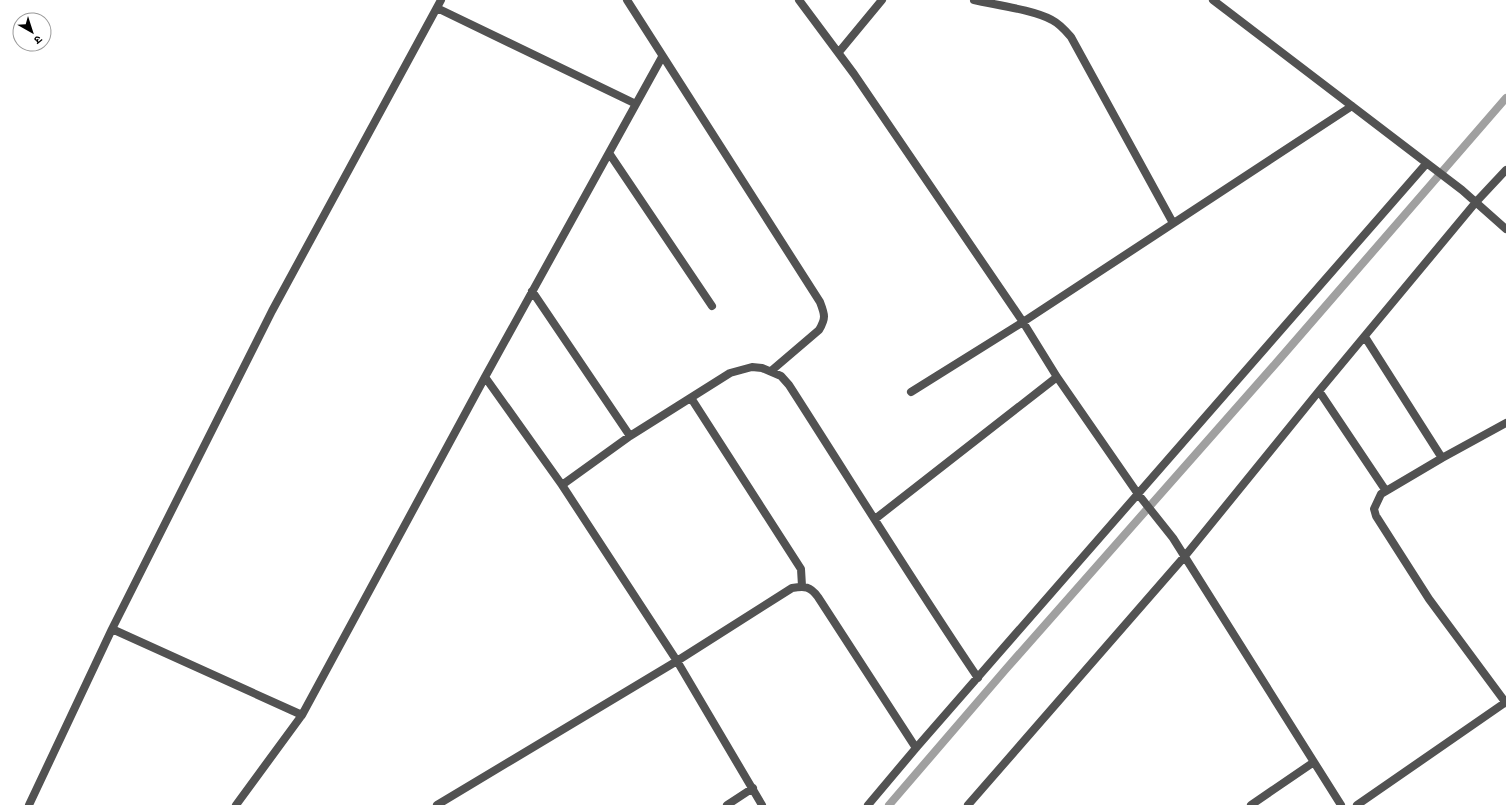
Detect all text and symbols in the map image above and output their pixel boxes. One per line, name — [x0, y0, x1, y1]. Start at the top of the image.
north arrow — [12, 12, 52, 52]
text: उ — [31, 32, 45, 48]

